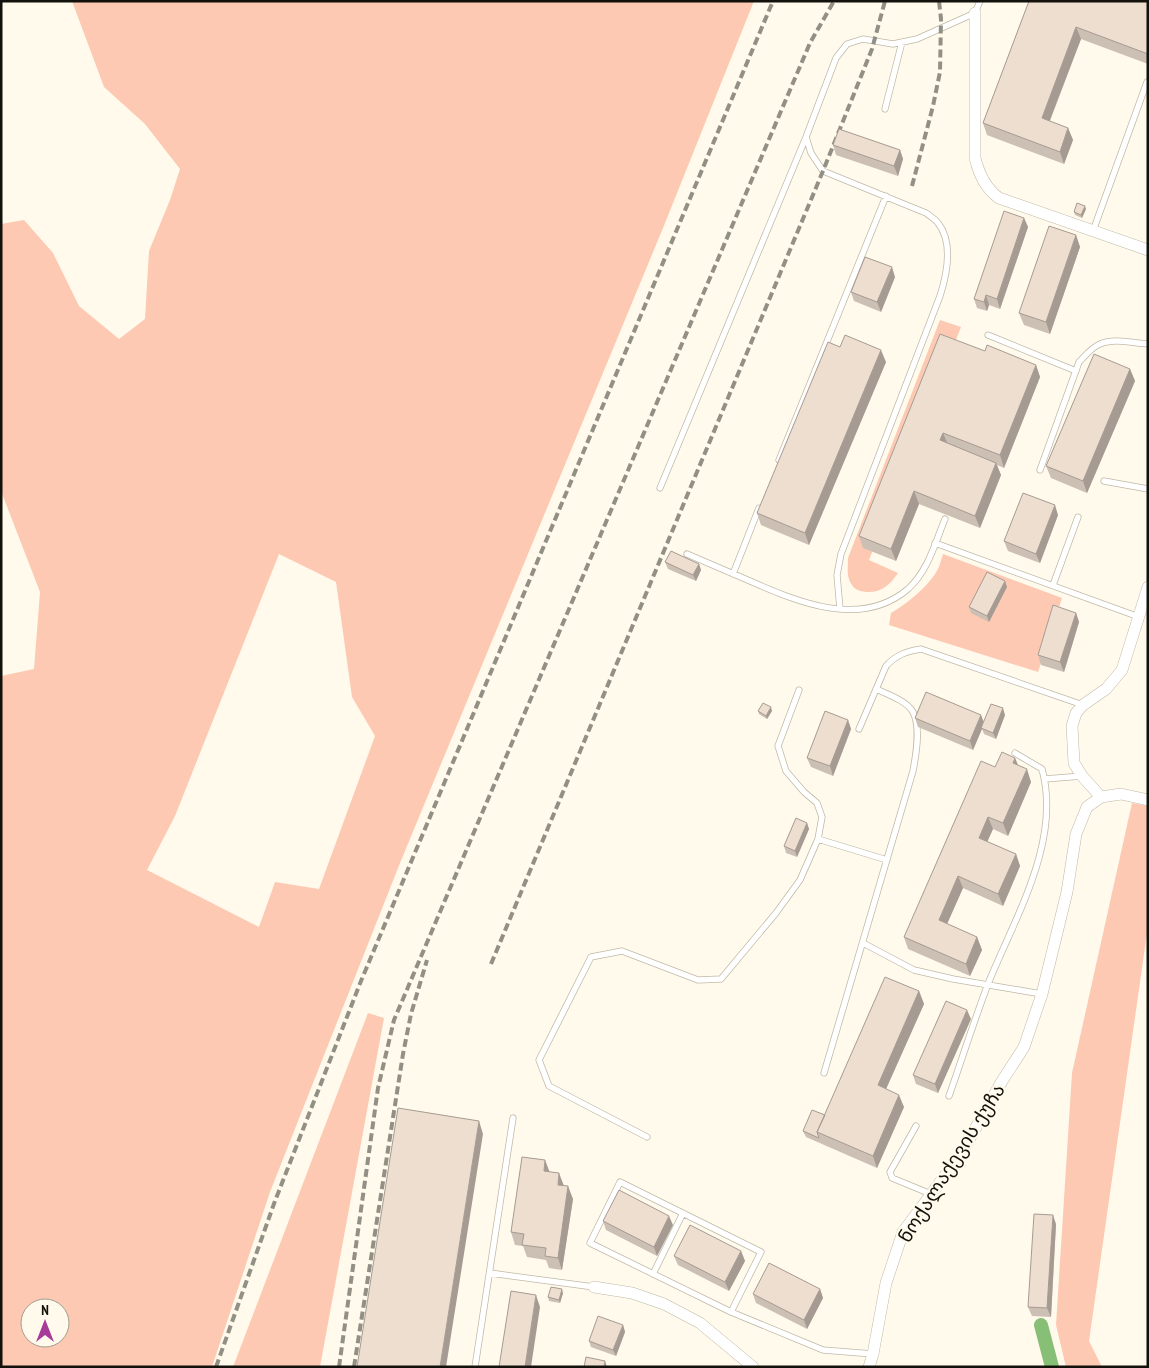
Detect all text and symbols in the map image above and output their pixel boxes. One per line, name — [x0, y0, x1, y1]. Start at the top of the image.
street label: ნოქალაქევის ქუჩა — [892, 1079, 1010, 1247]
north arrow — [20, 1298, 70, 1348]
text: N — [41, 1301, 49, 1319]

